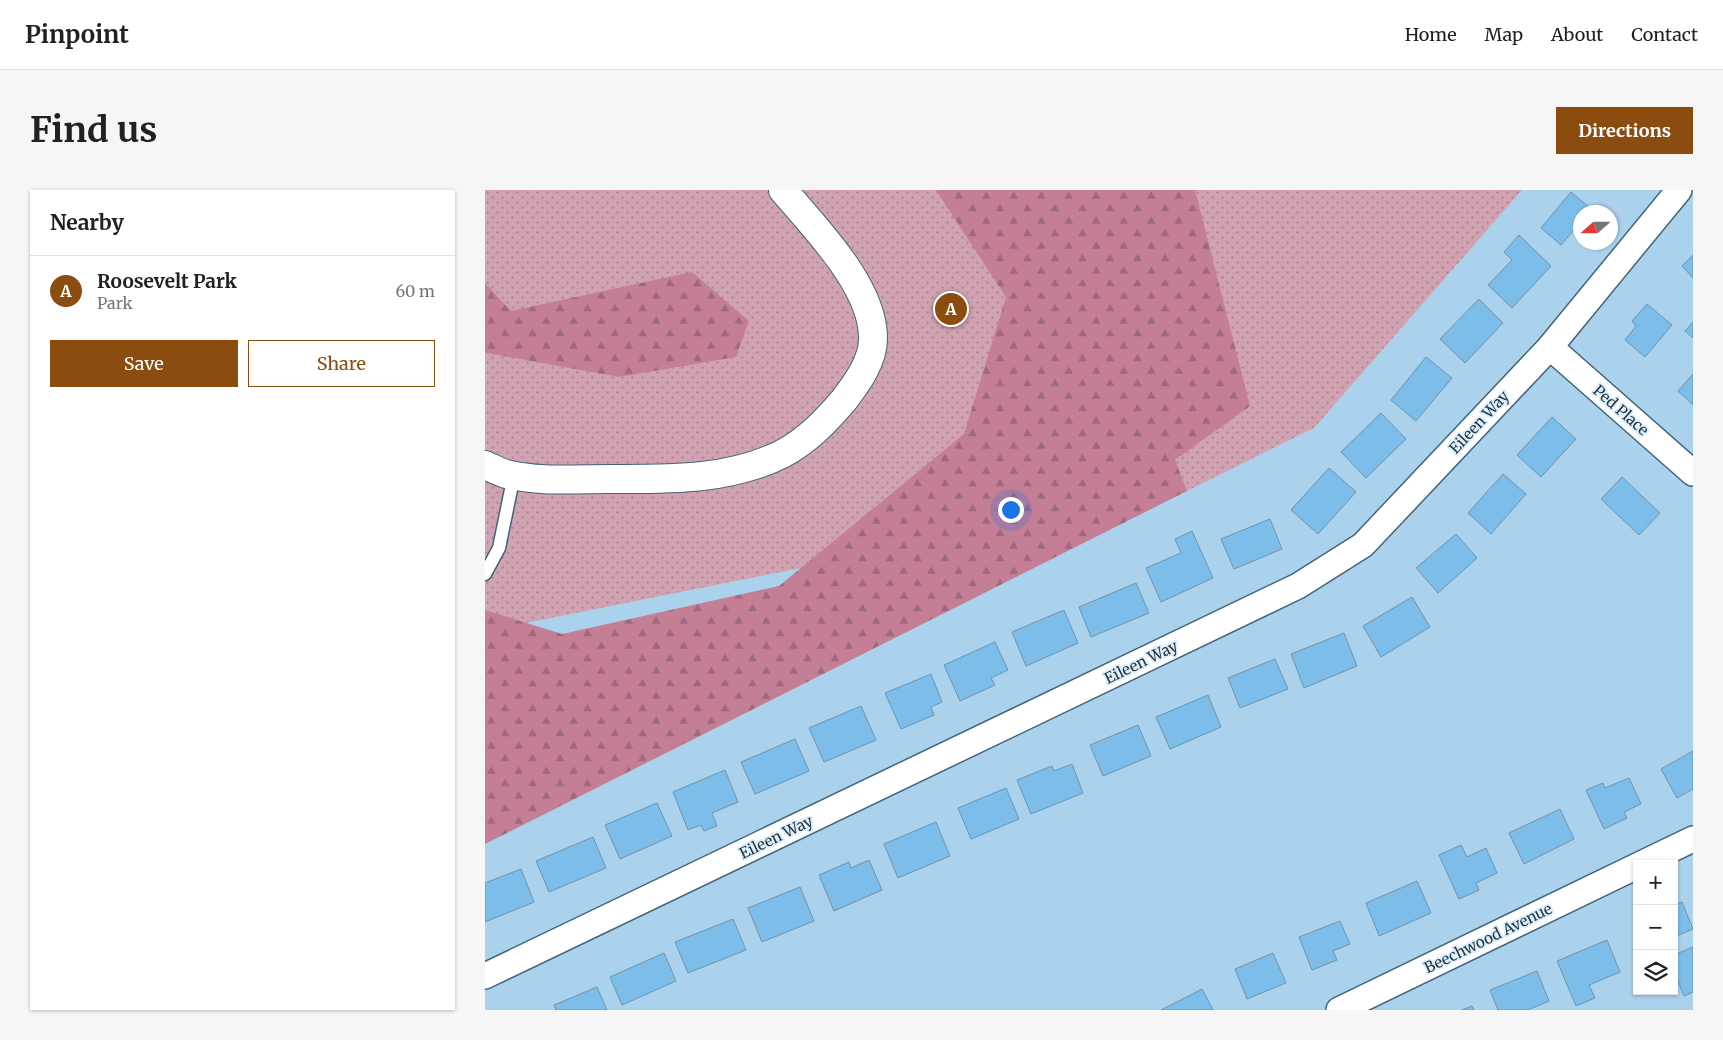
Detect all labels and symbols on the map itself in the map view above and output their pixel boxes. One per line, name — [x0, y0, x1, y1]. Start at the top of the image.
north arrow — [1573, 205, 1618, 250]
pin: A — [935, 290, 967, 328]
street label: Ped Place — [1589, 381, 1653, 439]
street label: Eileen Way — [1445, 386, 1513, 457]
your location — [998, 497, 1024, 523]
street label: Eileen Way — [1101, 636, 1181, 688]
street label: Eileen Way — [736, 811, 816, 863]
street label: Beechwood Avenue — [1421, 899, 1555, 977]

